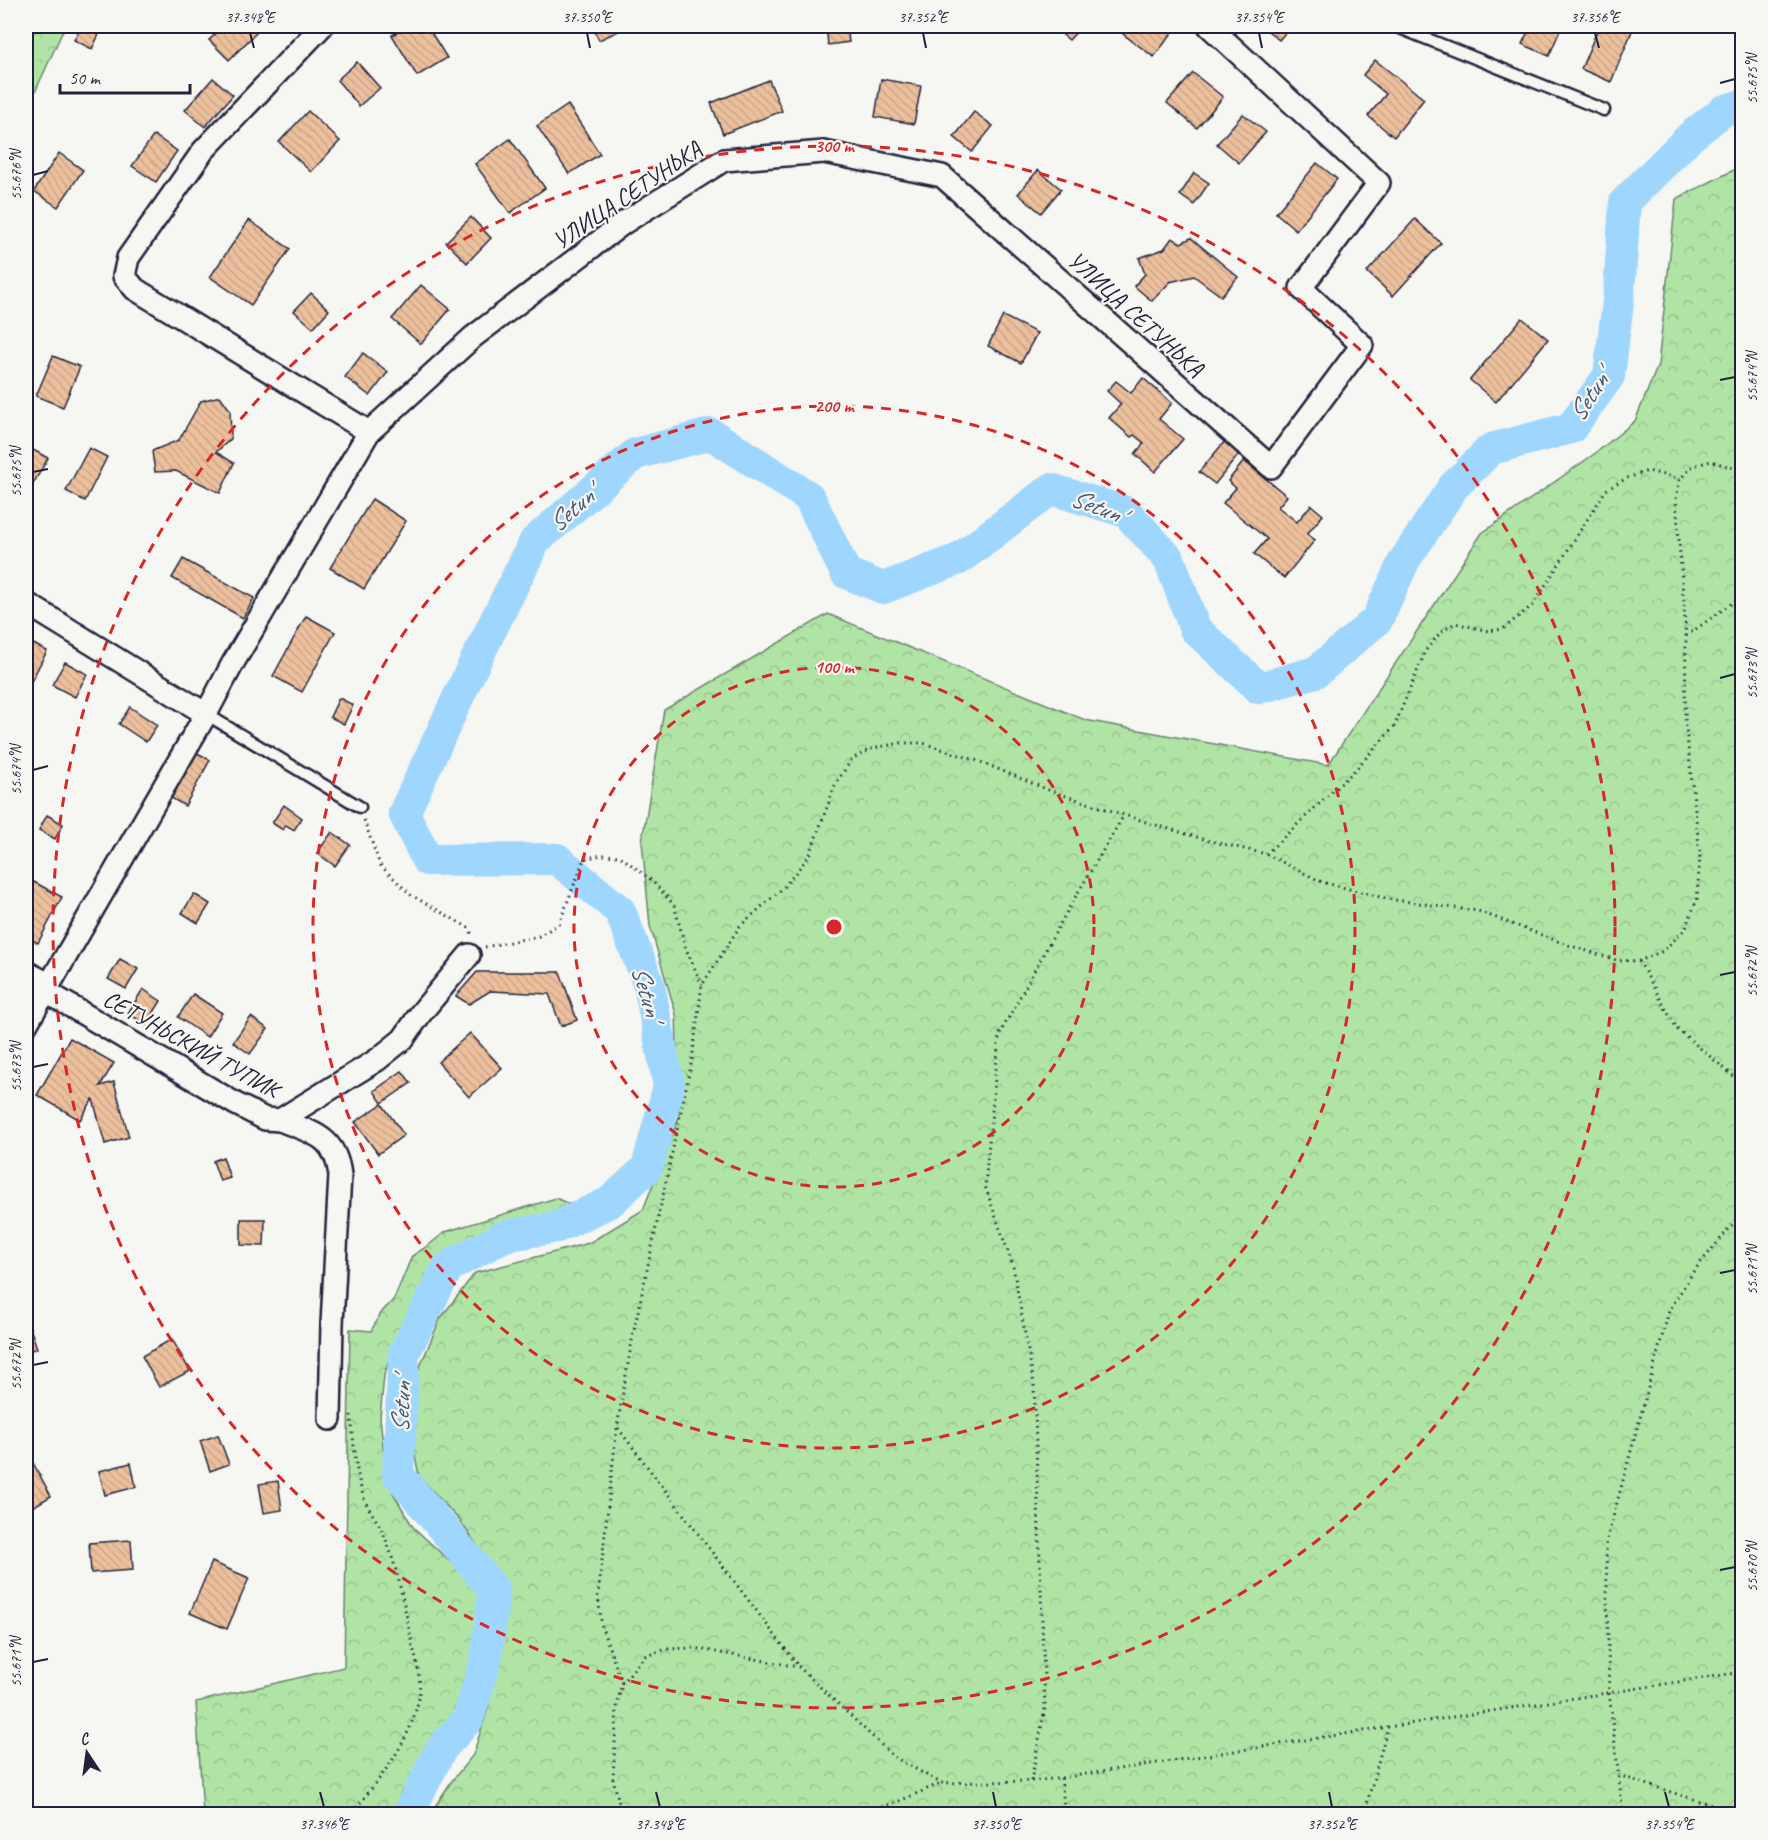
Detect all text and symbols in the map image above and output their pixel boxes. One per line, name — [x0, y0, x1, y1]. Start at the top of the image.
text: 37.348°E — [226, 8, 277, 27]
text: 37.350°E — [563, 8, 614, 27]
text: 37.352°E — [899, 8, 950, 27]
text: 37.354°E — [1235, 8, 1286, 27]
text: 37.356°E — [1571, 8, 1622, 27]
text: 55.675°N — [1743, 51, 1762, 104]
scale bar — [60, 57, 190, 95]
text: 50 m — [69, 67, 102, 89]
street label: УЛИЦА СЕТУНЬКА — [547, 134, 708, 256]
text: 300 m — [815, 135, 855, 157]
text: 55.676°N — [7, 147, 26, 200]
street label: УЛИЦА СЕТУНЬКА — [1062, 245, 1211, 384]
text: 55.674°N — [1743, 349, 1762, 402]
water label: Setun' — [1561, 357, 1622, 427]
text: 200 m — [815, 395, 855, 417]
text: 55.675°N — [7, 444, 26, 497]
water label: Setun' — [541, 473, 610, 539]
water label: Setun' — [1066, 481, 1136, 534]
text: 55.673°N — [1743, 646, 1762, 699]
text: 100 m — [815, 656, 855, 678]
text: 55.674°N — [7, 742, 26, 795]
centre of rings — [824, 917, 844, 937]
text: 55.672°N — [1743, 944, 1762, 997]
water label: Setun' — [624, 962, 673, 1031]
street label: СЕТУНЬСКИЙ ТУПИК — [98, 983, 288, 1107]
text: 55.673°N — [7, 1039, 26, 1092]
text: 55.671°N — [1743, 1242, 1762, 1295]
text: 55.672°N — [7, 1337, 26, 1390]
water label: Setun' — [383, 1369, 419, 1434]
text: 55.670°N — [1743, 1539, 1762, 1592]
text: 55.671°N — [7, 1634, 26, 1687]
north arrow — [57, 1723, 117, 1783]
text: С — [78, 1728, 92, 1750]
text: 37.346°E — [300, 1815, 351, 1834]
text: 37.348°E — [636, 1815, 687, 1834]
text: 37.350°E — [972, 1815, 1023, 1834]
text: 37.352°E — [1308, 1815, 1359, 1834]
text: 37.354°E — [1645, 1815, 1696, 1834]

